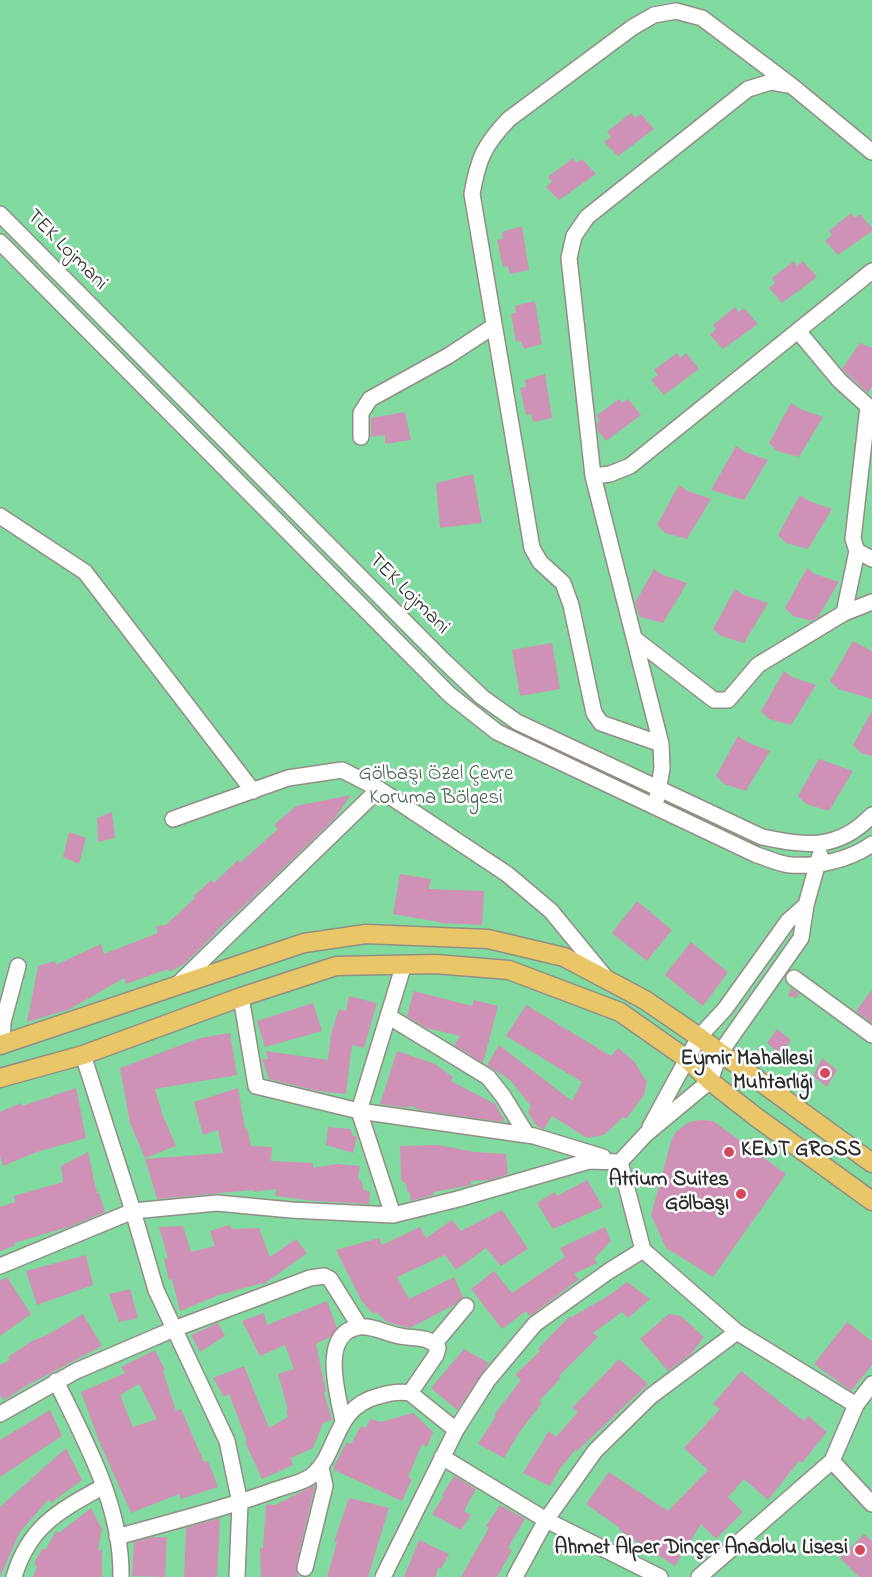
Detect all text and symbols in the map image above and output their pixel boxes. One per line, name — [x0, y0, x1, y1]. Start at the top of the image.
street label: TEK Lojmani — [20, 205, 112, 297]
street label: TEK Lojmani — [362, 549, 454, 641]
park label: Gölbaşı Özel Çevre Koruma Bölgesi — [359, 763, 513, 813]
place label: Eymir Mahallesi Muhtarlığı — [680, 1048, 813, 1098]
marker: Eymir Mahallesi Muhtarlığı — [818, 1066, 832, 1080]
place label: KENT GROSS — [741, 1139, 861, 1165]
marker: KENT GROSS — [722, 1145, 736, 1159]
place label: Atrium Suites Gölbaşı — [609, 1169, 729, 1219]
marker: Atrium Suites Gölbaşı — [734, 1187, 748, 1201]
place label: Ahmet Alper Dinçer Anadolu Lisesi — [554, 1537, 848, 1563]
marker: Ahmet Alper Dinçer Anadolu Lisesi — [853, 1543, 867, 1557]

